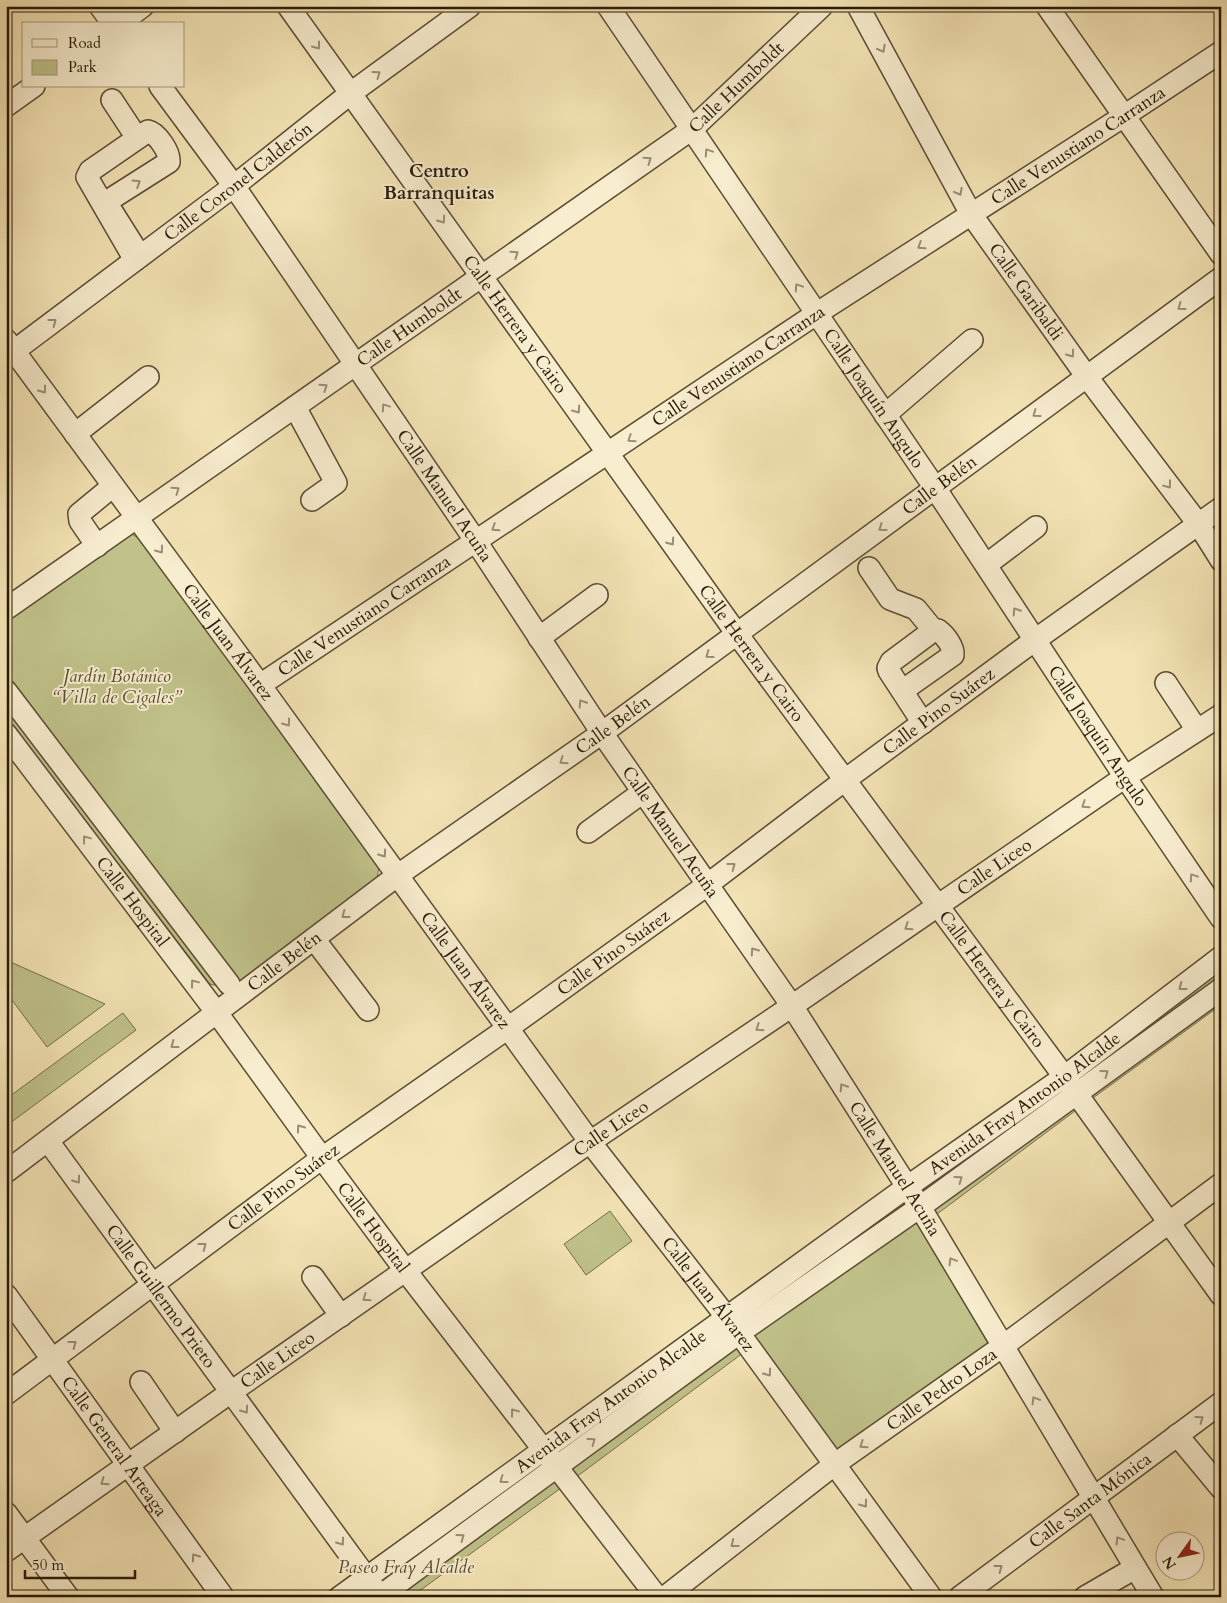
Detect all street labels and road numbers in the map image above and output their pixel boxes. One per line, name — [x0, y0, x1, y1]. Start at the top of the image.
street label: Calle Humboldt — [683, 36, 790, 139]
street label: Calle Venustiano Carranza — [986, 80, 1170, 211]
street label: Calle Coronel Calderón — [159, 115, 318, 247]
street label: Calle Garibaldi — [983, 238, 1070, 345]
street label: Calle Herrera y Cairo — [457, 250, 574, 399]
street label: Calle Humboldt — [351, 281, 467, 372]
street label: Calle Venustiano Carranza — [647, 299, 830, 433]
street label: Calle Joaquín Angulo — [818, 323, 931, 474]
street label: Calle Manuel Acuña — [391, 424, 499, 567]
street label: Calle Belén — [897, 449, 982, 521]
street label: Calle Venustiano Carranza — [273, 549, 456, 682]
street label: Calle Juan Álvarez — [177, 578, 280, 706]
street label: Calle Herrera y Cairo — [693, 579, 810, 727]
street label: Calle Joaquín Angulo — [1042, 660, 1154, 811]
street label: Calle Pino Suárez — [877, 661, 1000, 761]
street label: Calle Belén — [570, 689, 656, 760]
street label: Calle Manuel Acuña — [616, 761, 725, 903]
street label: Calle Liceo — [952, 832, 1037, 902]
street label: Calle Hospital — [90, 851, 175, 952]
street label: Calle Pino Suárez — [552, 903, 675, 1002]
street label: Calle Herrera y Cairo — [933, 905, 1051, 1053]
street label: Calle Juan Álvarez — [415, 906, 517, 1034]
street label: Calle Belén — [242, 924, 327, 998]
street label: Avenida Fray Antonio Alcalde — [924, 1026, 1126, 1181]
street label: Calle Liceo — [568, 1094, 654, 1162]
street label: Calle Manuel Acuña — [843, 1096, 947, 1241]
street label: Calle Pino Suárez — [222, 1137, 344, 1237]
street label: Calle Hospital — [331, 1177, 416, 1278]
street label: Calle Guillermo Prieto — [100, 1219, 222, 1373]
street label: Calle Juan Álvarez — [656, 1231, 761, 1357]
street label: Avenida Fray Antonio Alcalde — [510, 1324, 711, 1479]
street label: Calle Liceo — [235, 1325, 320, 1395]
street label: Calle Pedro Loza — [881, 1342, 1002, 1437]
street label: Calle General Arteaga — [56, 1371, 174, 1521]
street label: Calle Santa Mónica — [1024, 1446, 1157, 1554]

